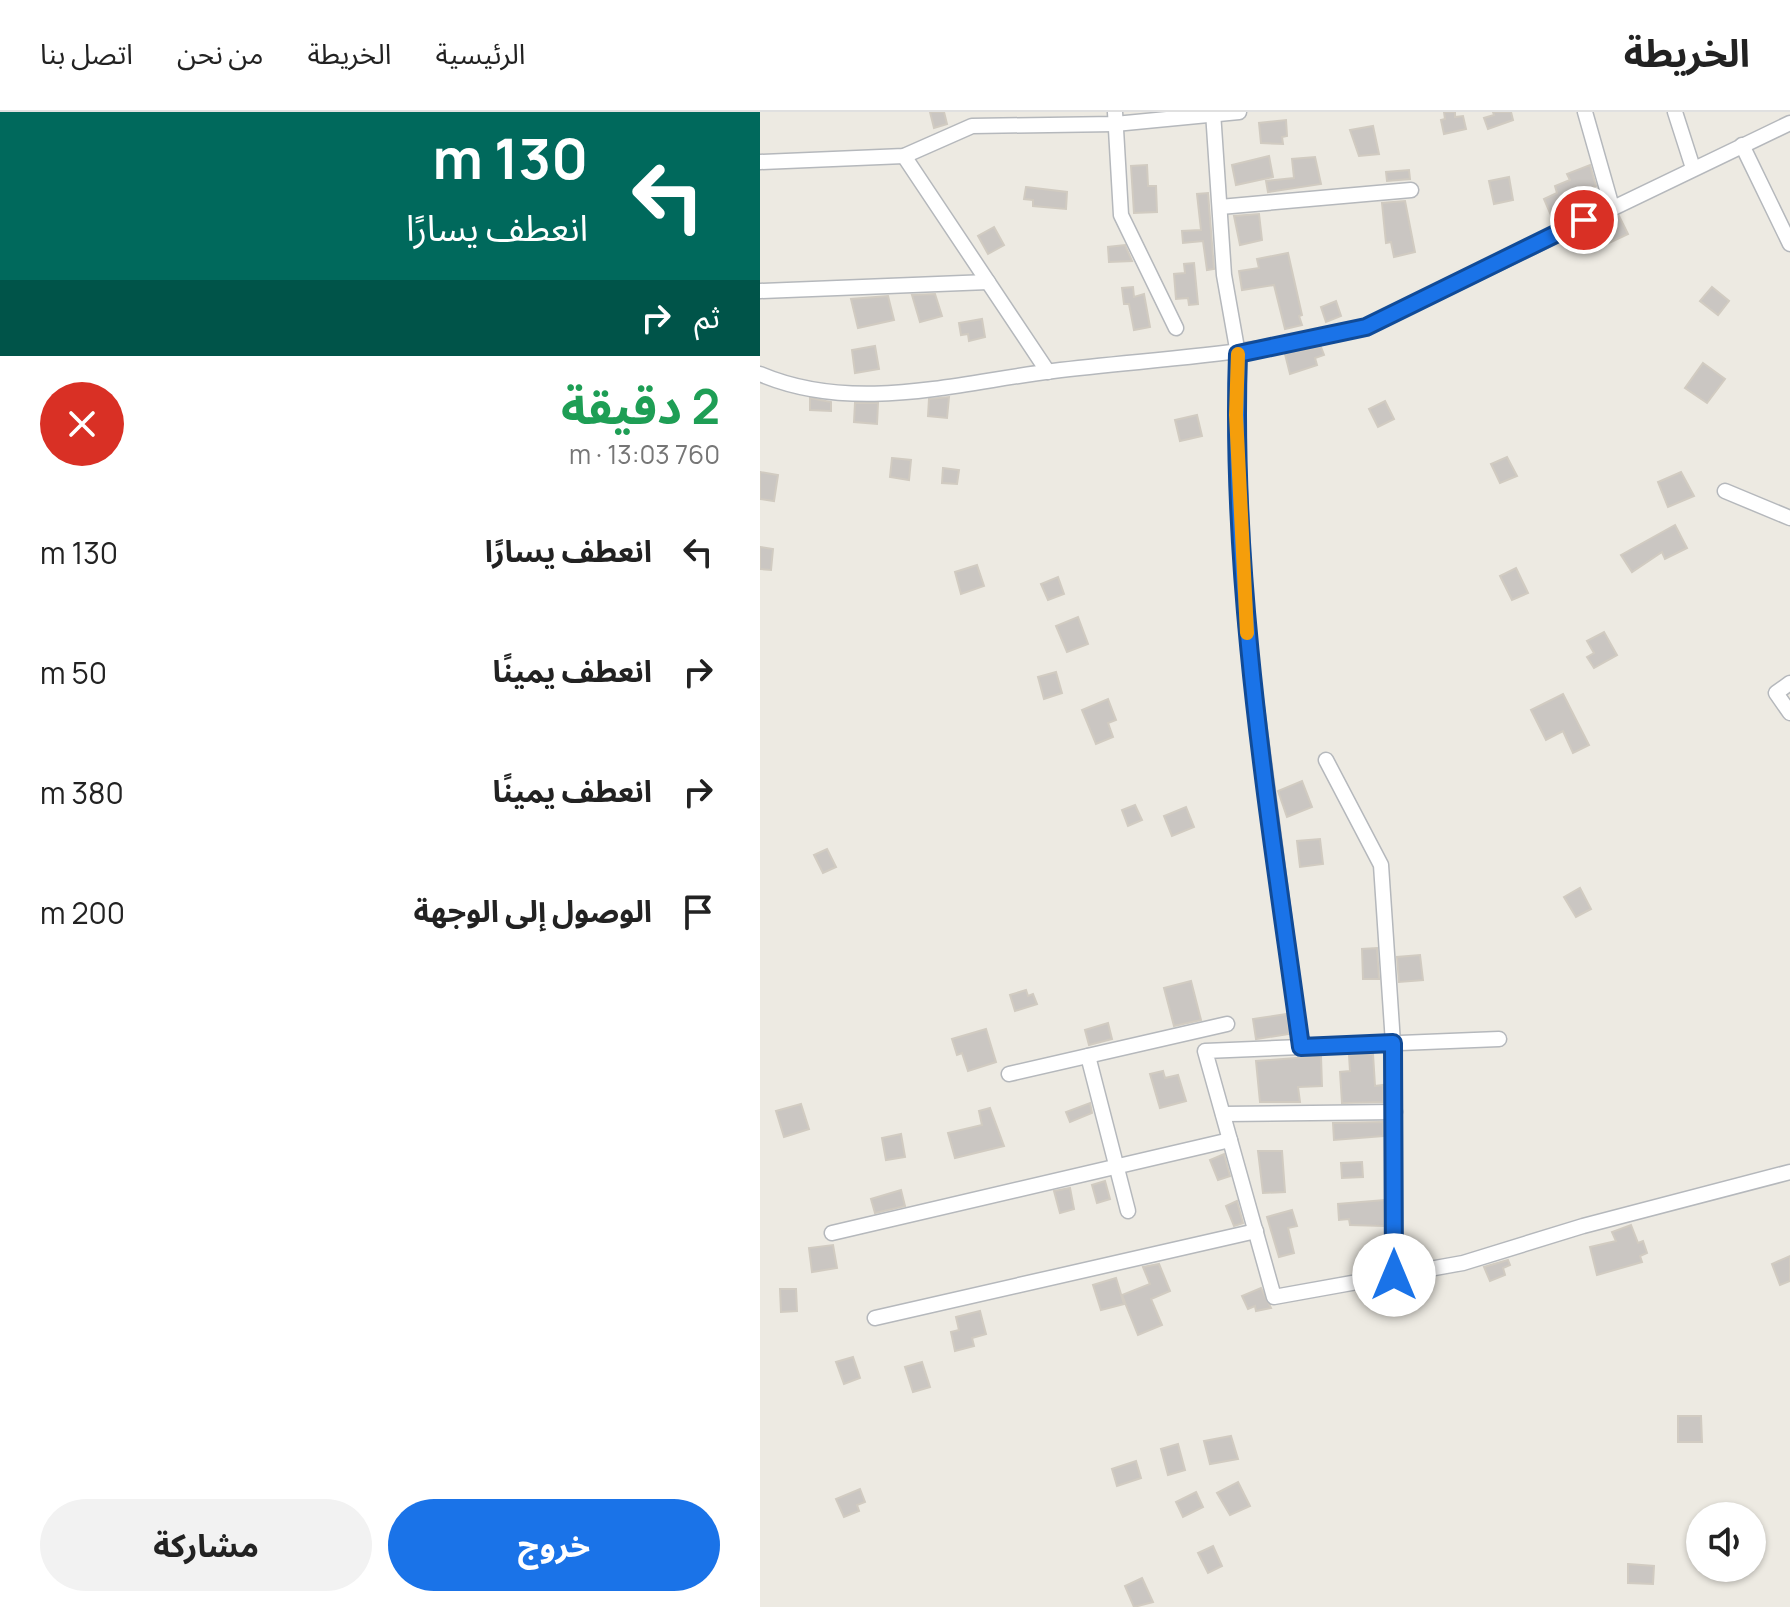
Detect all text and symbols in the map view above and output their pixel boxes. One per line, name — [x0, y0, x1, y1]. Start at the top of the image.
text: الخريطة — [1624, 26, 1750, 78]
text: اتصل بنا — [40, 34, 133, 72]
text: من نحن — [177, 34, 264, 72]
text: الخريطة — [308, 34, 391, 72]
text: الرئيسية — [435, 34, 525, 72]
text: 130 m — [432, 119, 588, 196]
icon: left — [616, 144, 720, 248]
pin — [1550, 186, 1618, 254]
icon: arrive — [1562, 198, 1606, 242]
text: انعطف يسارًا — [406, 203, 588, 252]
icon: right — [634, 296, 678, 340]
text: ثم — [694, 296, 720, 337]
text: 2 دقيقة — [561, 373, 720, 438]
button: close — [40, 382, 124, 466]
text: 760 m · 13:03 — [569, 436, 720, 472]
text: انعطف يسارًا — [485, 530, 652, 571]
icon: left — [676, 530, 720, 574]
text: 130 m — [40, 532, 118, 573]
text: انعطف يمينًا — [493, 650, 652, 691]
icon: right — [676, 650, 720, 694]
text: 50 m — [40, 652, 107, 693]
text: انعطف يمينًا — [493, 770, 652, 811]
icon: right — [676, 770, 720, 814]
text: 380 m — [40, 772, 124, 813]
text: الوصول إلى الوجهة — [413, 890, 652, 931]
icon: arrive — [676, 890, 720, 934]
text: 200 m — [40, 892, 125, 933]
position arrow — [1352, 1233, 1436, 1317]
button: مشاركة — [40, 1499, 372, 1591]
button: خروج — [388, 1499, 720, 1591]
map controls — [1686, 1502, 1766, 1582]
button: sound — [1686, 1502, 1766, 1582]

